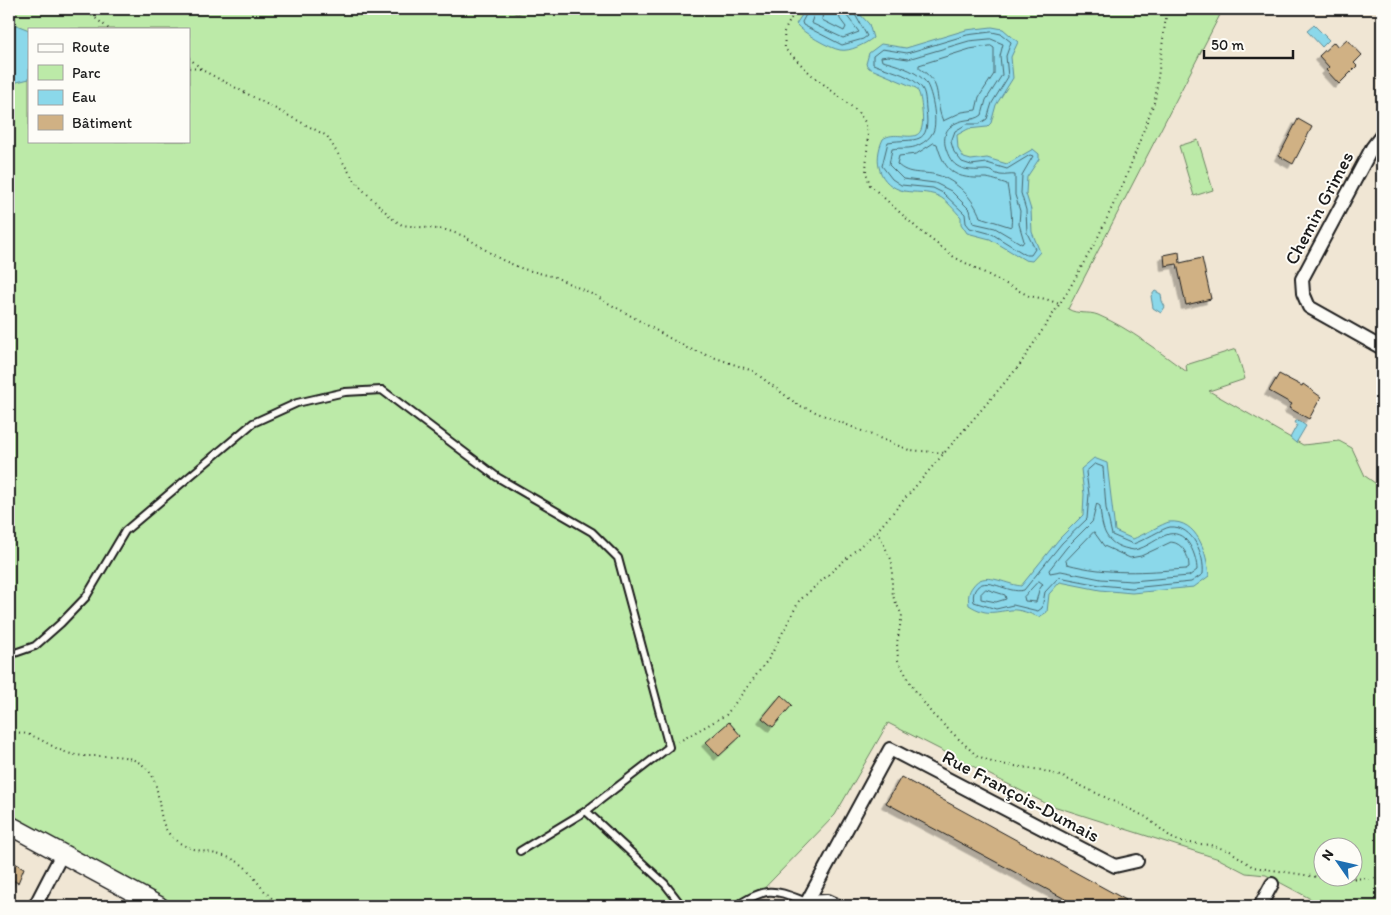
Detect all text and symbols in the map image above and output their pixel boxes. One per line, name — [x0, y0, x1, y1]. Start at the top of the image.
legend — [28, 28, 190, 142]
scale bar — [1204, 28, 1292, 60]
text: 50 m — [1211, 36, 1244, 54]
text: Route — [72, 38, 110, 56]
text: Parc — [72, 64, 101, 82]
text: Eau — [72, 88, 96, 106]
text: Bâtiment — [72, 114, 133, 132]
street label: Chemin Grimes — [1279, 147, 1359, 269]
street label: Rue François-Dumais — [938, 745, 1104, 847]
north arrow — [1314, 838, 1364, 888]
text: N — [1318, 846, 1337, 864]

